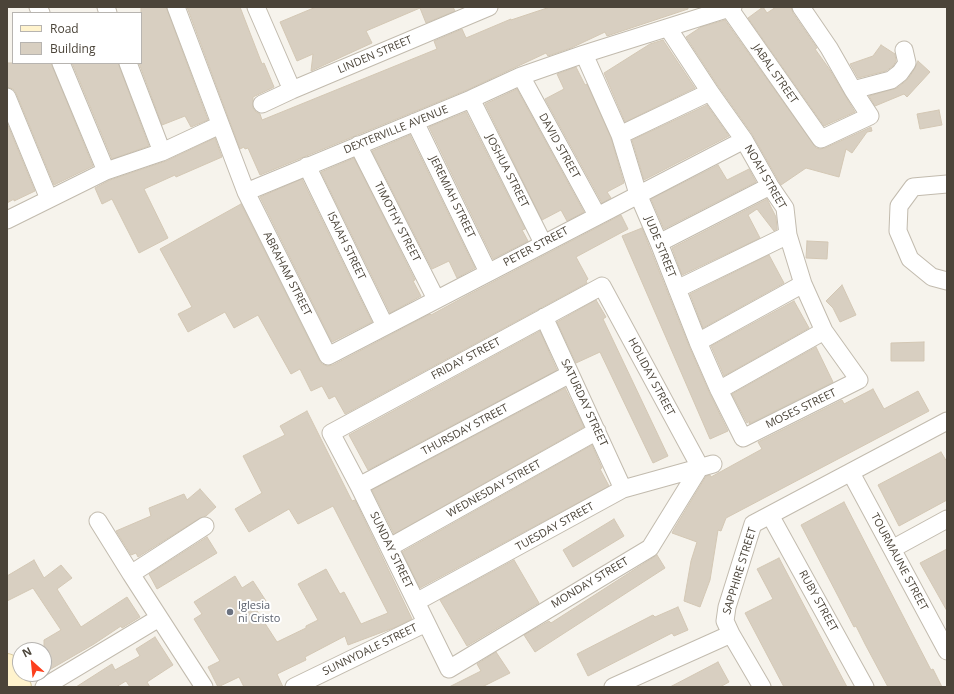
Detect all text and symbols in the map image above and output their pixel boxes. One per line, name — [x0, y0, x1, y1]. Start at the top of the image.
legend — [12, 12, 142, 64]
text: Road — [50, 20, 79, 37]
street label: LINDEN STREET — [336, 33, 414, 77]
text: Building — [50, 40, 95, 57]
street label: JABAL STREET — [750, 42, 800, 106]
street label: DEXTERVILLE AVENUE — [342, 103, 450, 157]
street label: DAVID STREET — [536, 111, 582, 181]
street label: JOSHUA STREET — [483, 132, 531, 210]
street label: NOAH STREET — [741, 143, 789, 211]
street label: JEREMIAH STREET — [426, 154, 478, 240]
street label: TIMOTHY STREET — [371, 180, 423, 264]
street label: ISAIAH STREET — [324, 210, 368, 282]
street label: JUDE STREET — [642, 214, 678, 280]
street label: PETER STREET — [501, 224, 571, 270]
street label: ABRAHAM STREET — [260, 230, 314, 318]
street label: FRIDAY STREET — [429, 335, 503, 383]
street label: HOLIDAY STREET — [625, 336, 677, 418]
street label: SATURDAY STREET — [558, 357, 610, 449]
street label: MOSES STREET — [764, 386, 838, 432]
street label: THURSDAY STREET — [419, 402, 511, 458]
street label: WEDNESDAY STREET — [445, 458, 543, 520]
street label: TUESDAY STREET — [514, 500, 596, 554]
street label: SUNDAY STREET — [367, 510, 415, 590]
street label: TOURMAUNE STREET — [868, 511, 930, 613]
street label: SAPPHIRE STREET — [720, 526, 760, 616]
street label: MONDAY STREET — [549, 555, 631, 611]
street label: RUBY STREET — [796, 568, 840, 634]
place label: Iglesia ni Cristo — [238, 599, 280, 625]
marker: Iglesia ni Cristo — [225, 607, 235, 617]
street label: SUNNYDALE STREET — [321, 621, 419, 679]
north arrow — [12, 642, 52, 682]
text: N — [19, 643, 34, 660]

